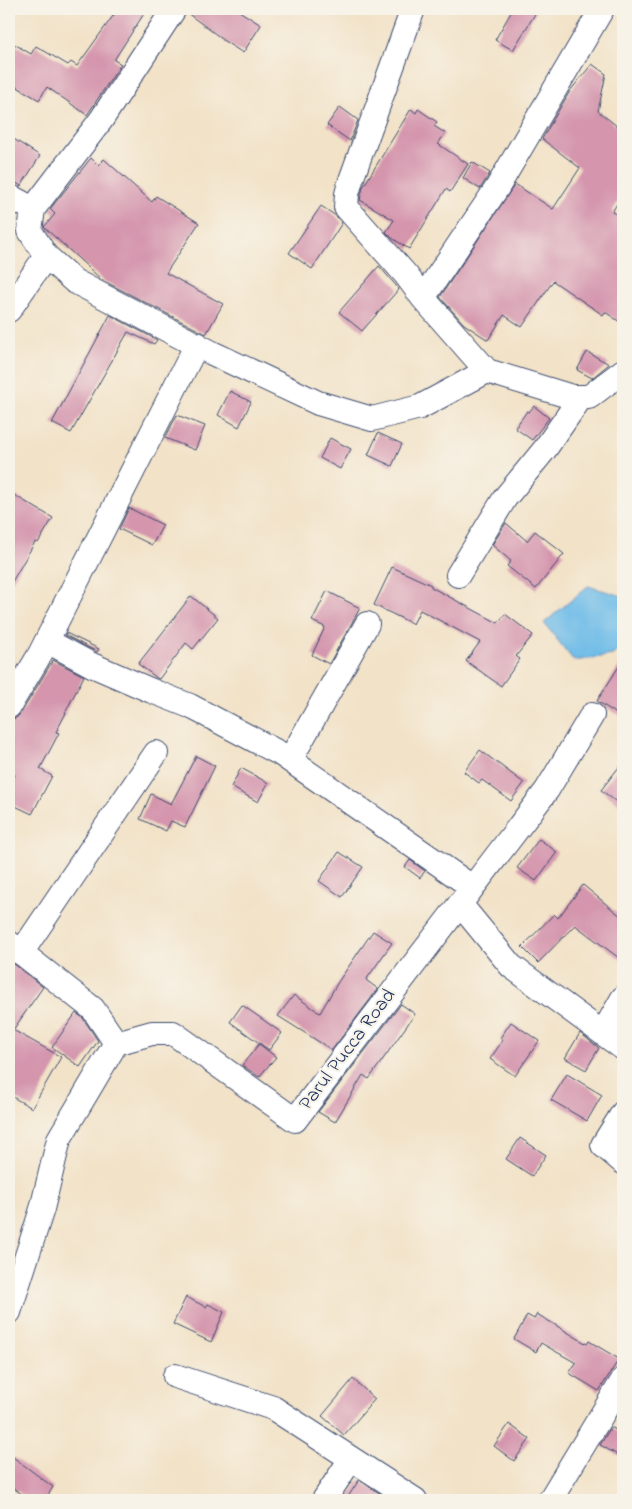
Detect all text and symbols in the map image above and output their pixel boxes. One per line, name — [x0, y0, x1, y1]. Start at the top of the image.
street label: Parul Pucca Road — [293, 983, 403, 1117]

